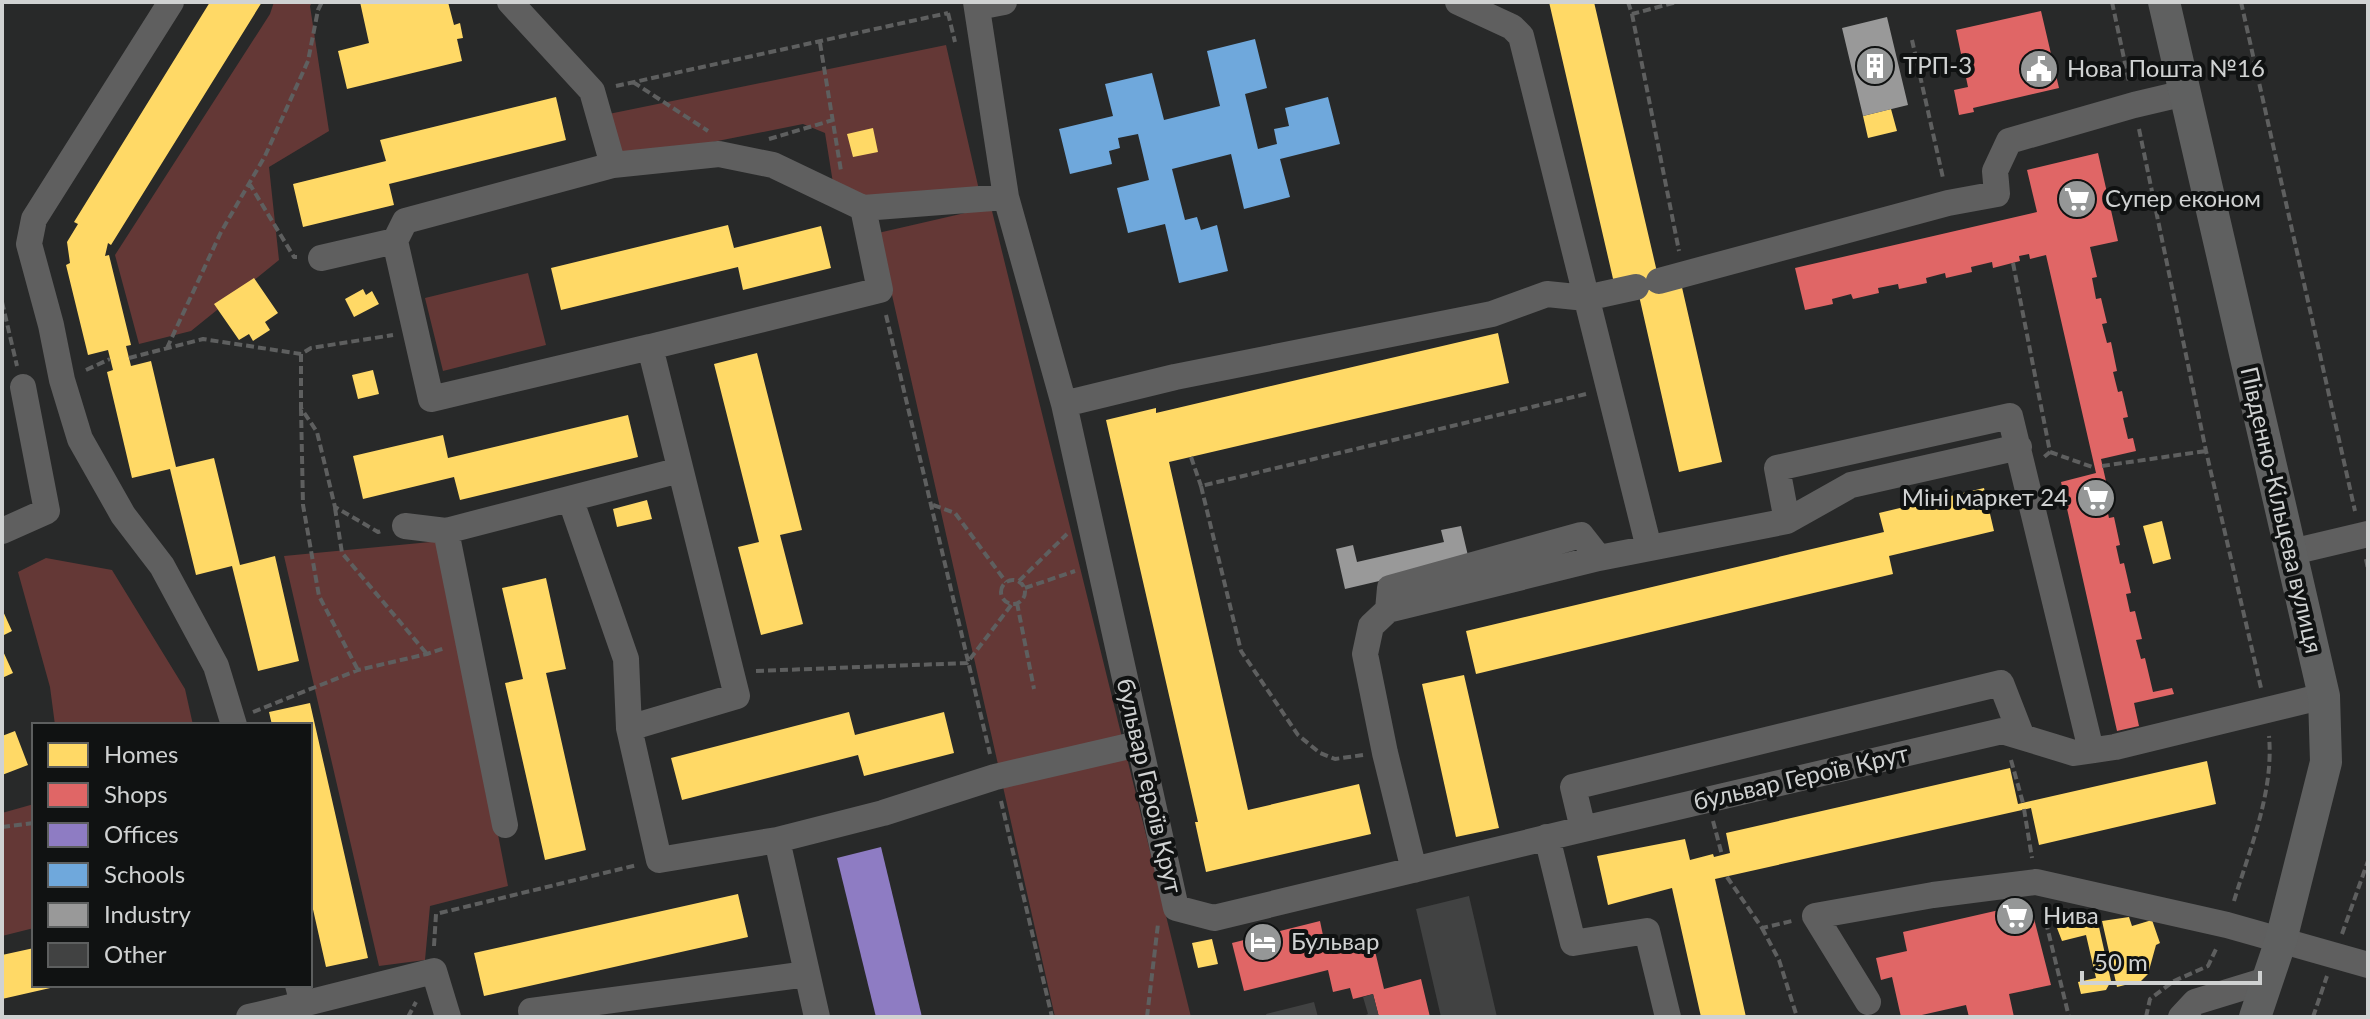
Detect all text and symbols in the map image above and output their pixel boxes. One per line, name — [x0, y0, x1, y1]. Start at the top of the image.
building icon: ТРП-3 — [1854, 45, 1896, 87]
public building icon: Нова Пошта №16 — [2018, 48, 2060, 90]
place label: ТРП-3 — [1903, 50, 1972, 79]
place label: Нова Пошта №16 — [2067, 53, 2265, 82]
supermarket icon: Супер економ — [2056, 178, 2098, 220]
place label: Супер економ — [2105, 183, 2261, 212]
street label: Південно-Кільцева вулиця — [2235, 364, 2330, 656]
supermarket icon: Міні маркет 24 — [2075, 477, 2117, 519]
place label: Міні маркет 24 — [1902, 482, 2068, 511]
street label: бульвар Героїв Крут — [1112, 675, 1189, 896]
legend — [32, 723, 312, 987]
street label: бульвар Героїв Крут — [1690, 738, 1911, 815]
text: Homes — [104, 739, 178, 768]
text: Shops — [104, 779, 168, 808]
text: Offices — [104, 819, 179, 848]
text: Schools — [104, 859, 185, 888]
supermarket icon: Нива — [1994, 895, 2036, 937]
text: Industry — [104, 899, 191, 928]
place label: Нива — [2043, 900, 2099, 929]
hotel icon: Бульвар — [1242, 921, 1284, 963]
place label: Бульвар — [1291, 926, 1379, 955]
scale bar — [2082, 935, 2260, 985]
text: Other — [104, 939, 167, 968]
text: 50 m — [2094, 947, 2148, 976]

